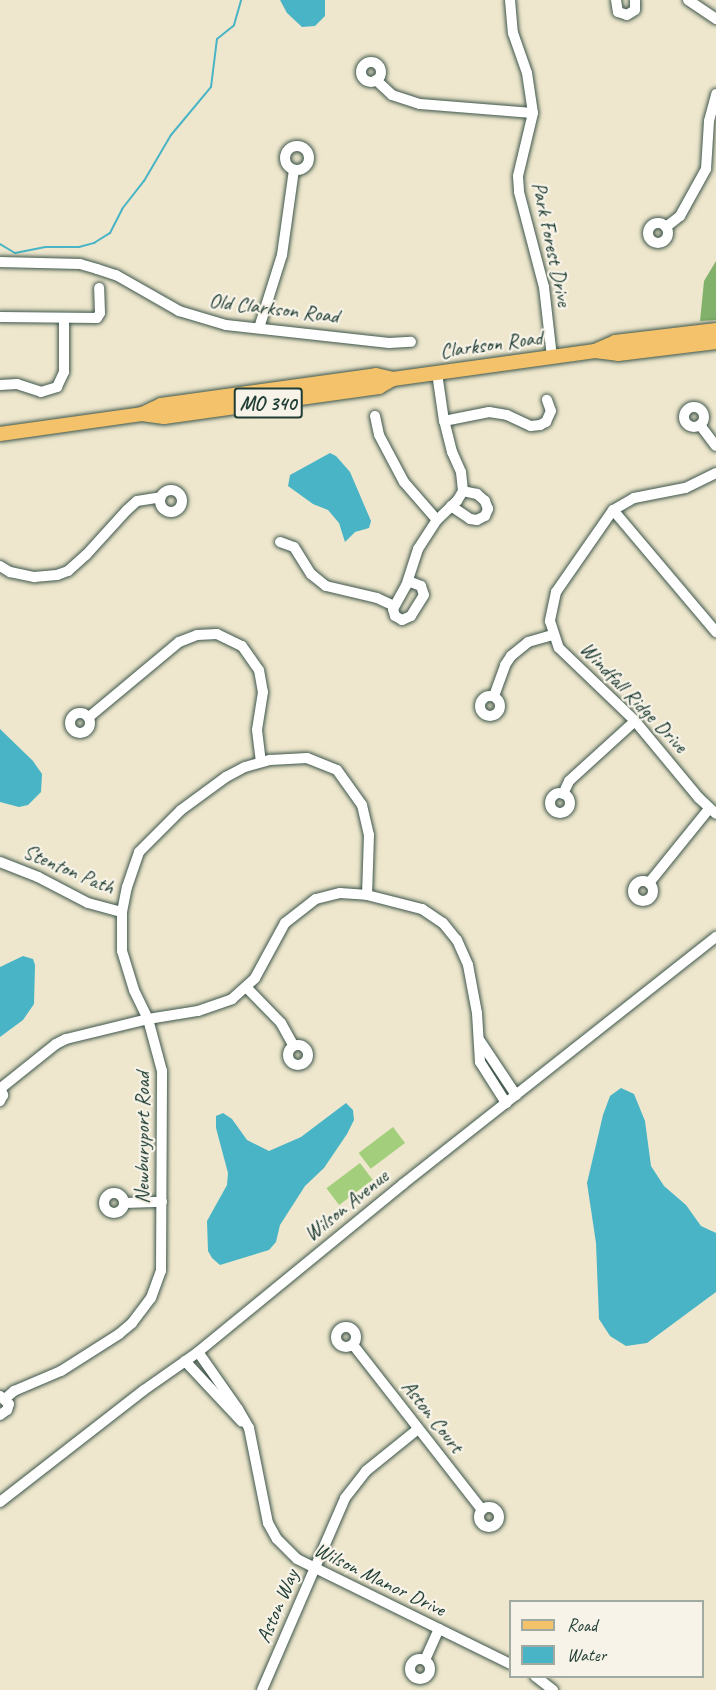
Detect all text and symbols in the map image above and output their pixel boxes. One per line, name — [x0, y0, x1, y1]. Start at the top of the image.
street label: Park Forest Drive — [527, 180, 577, 308]
street label: Old Clarkson Road — [208, 288, 340, 328]
street label: Clarkson Road — [439, 324, 543, 364]
road number: MO 340 — [234, 386, 302, 420]
street label: Windfall Ridge Drive — [575, 636, 693, 758]
street label: Stenton Path — [19, 838, 119, 900]
street label: Newburyport Road — [129, 1072, 155, 1204]
street label: Wilson Avenue — [299, 1164, 393, 1246]
street label: Aston Court — [397, 1374, 469, 1458]
street label: Wilson Manor Drive — [310, 1536, 450, 1622]
street label: Aston Way — [250, 1565, 304, 1647]
legend — [509, 1600, 704, 1678]
text: Road — [567, 1614, 597, 1636]
text: Water — [567, 1644, 606, 1666]

